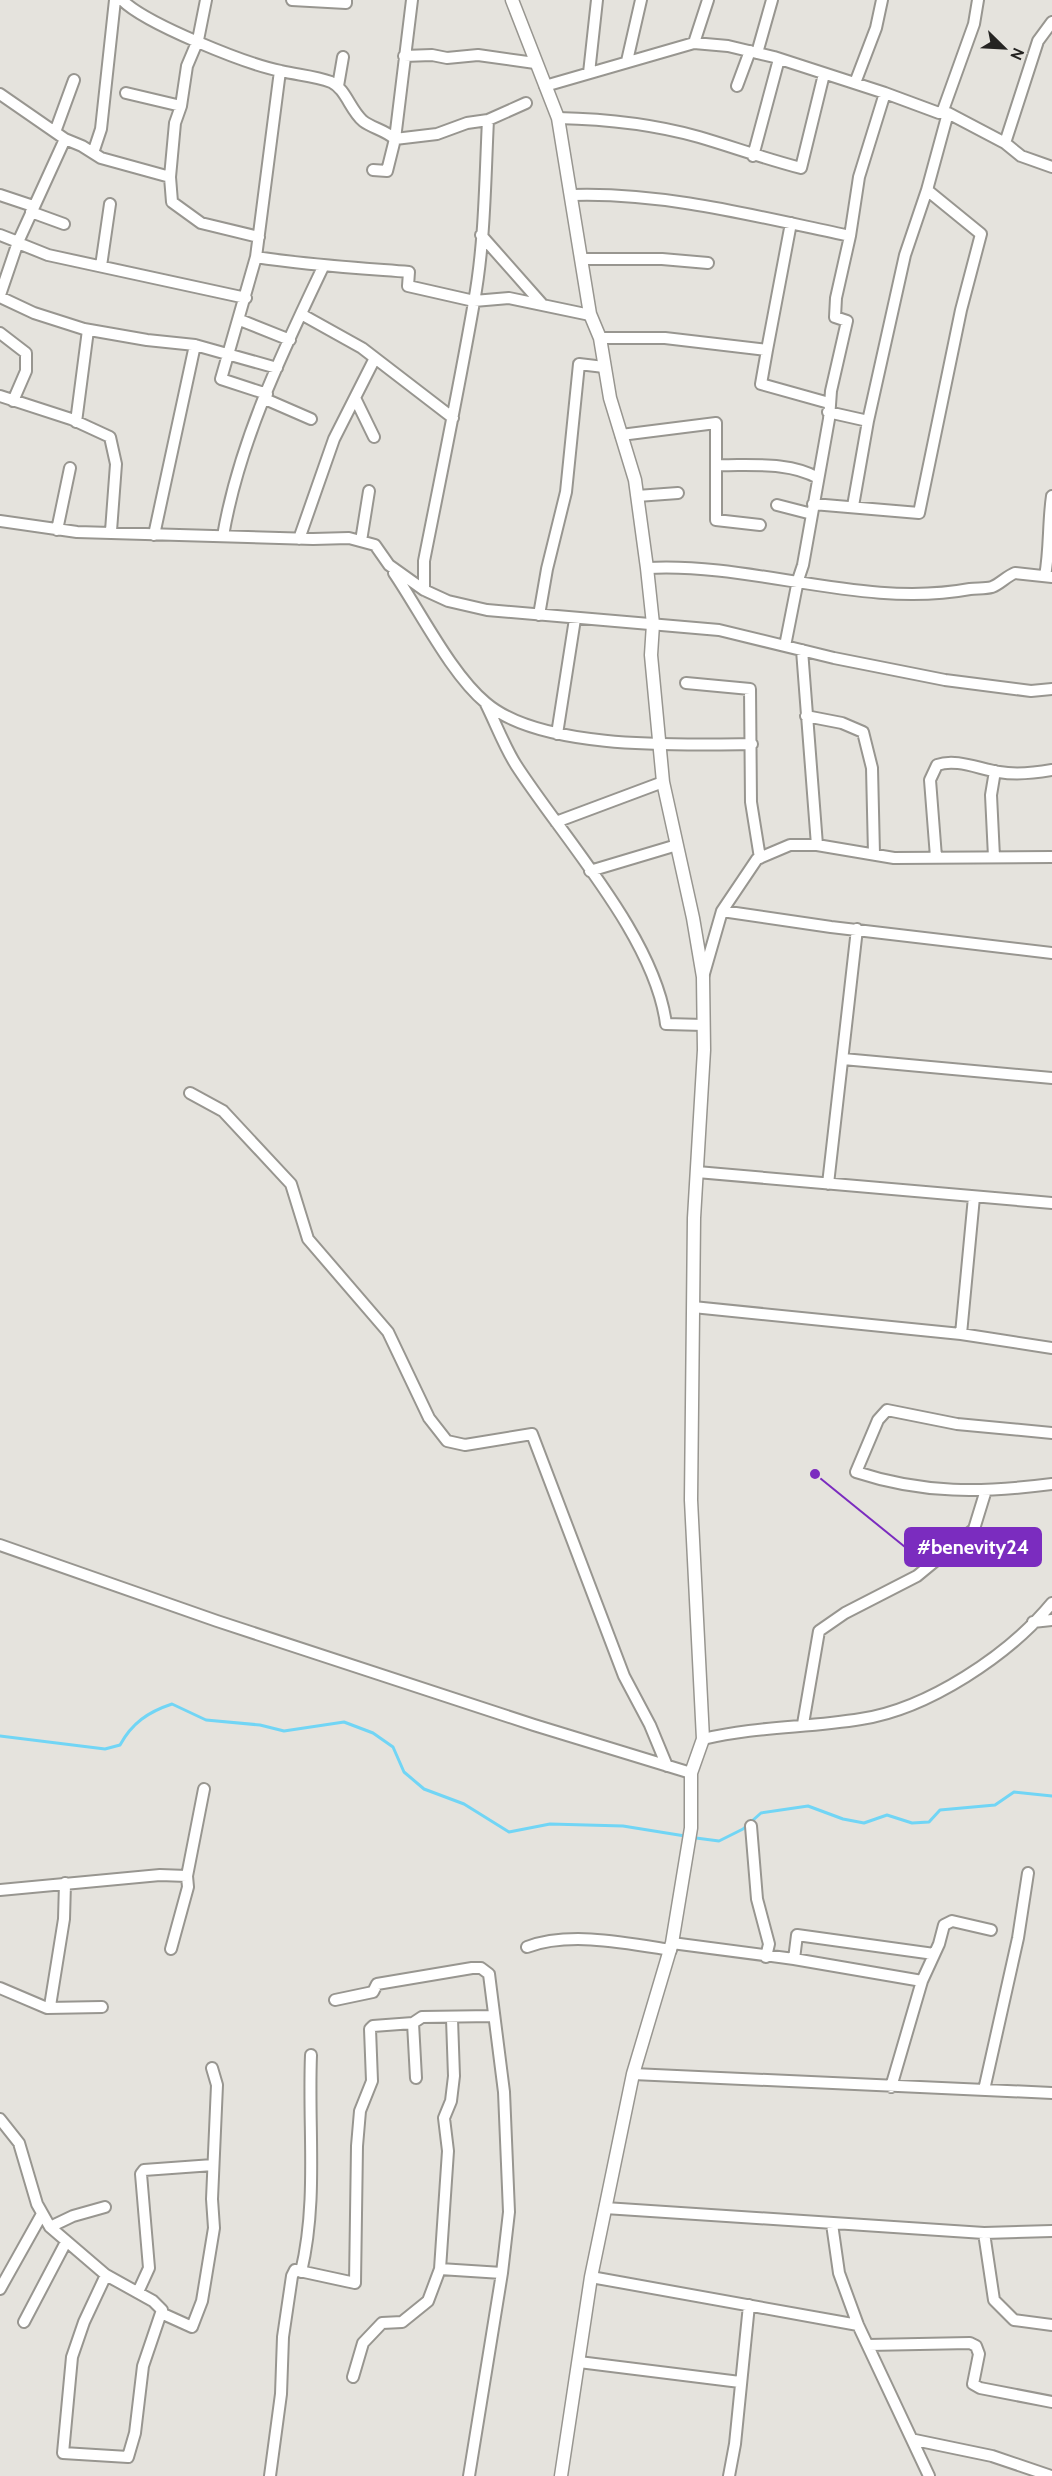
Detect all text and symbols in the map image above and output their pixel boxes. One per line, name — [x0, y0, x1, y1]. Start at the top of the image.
north arrow — [974, 18, 1034, 78]
text: N — [1006, 45, 1028, 63]
callout: #benevity24 — [905, 1528, 1041, 1566]
text: #benevity24 — [917, 1535, 1029, 1559]

